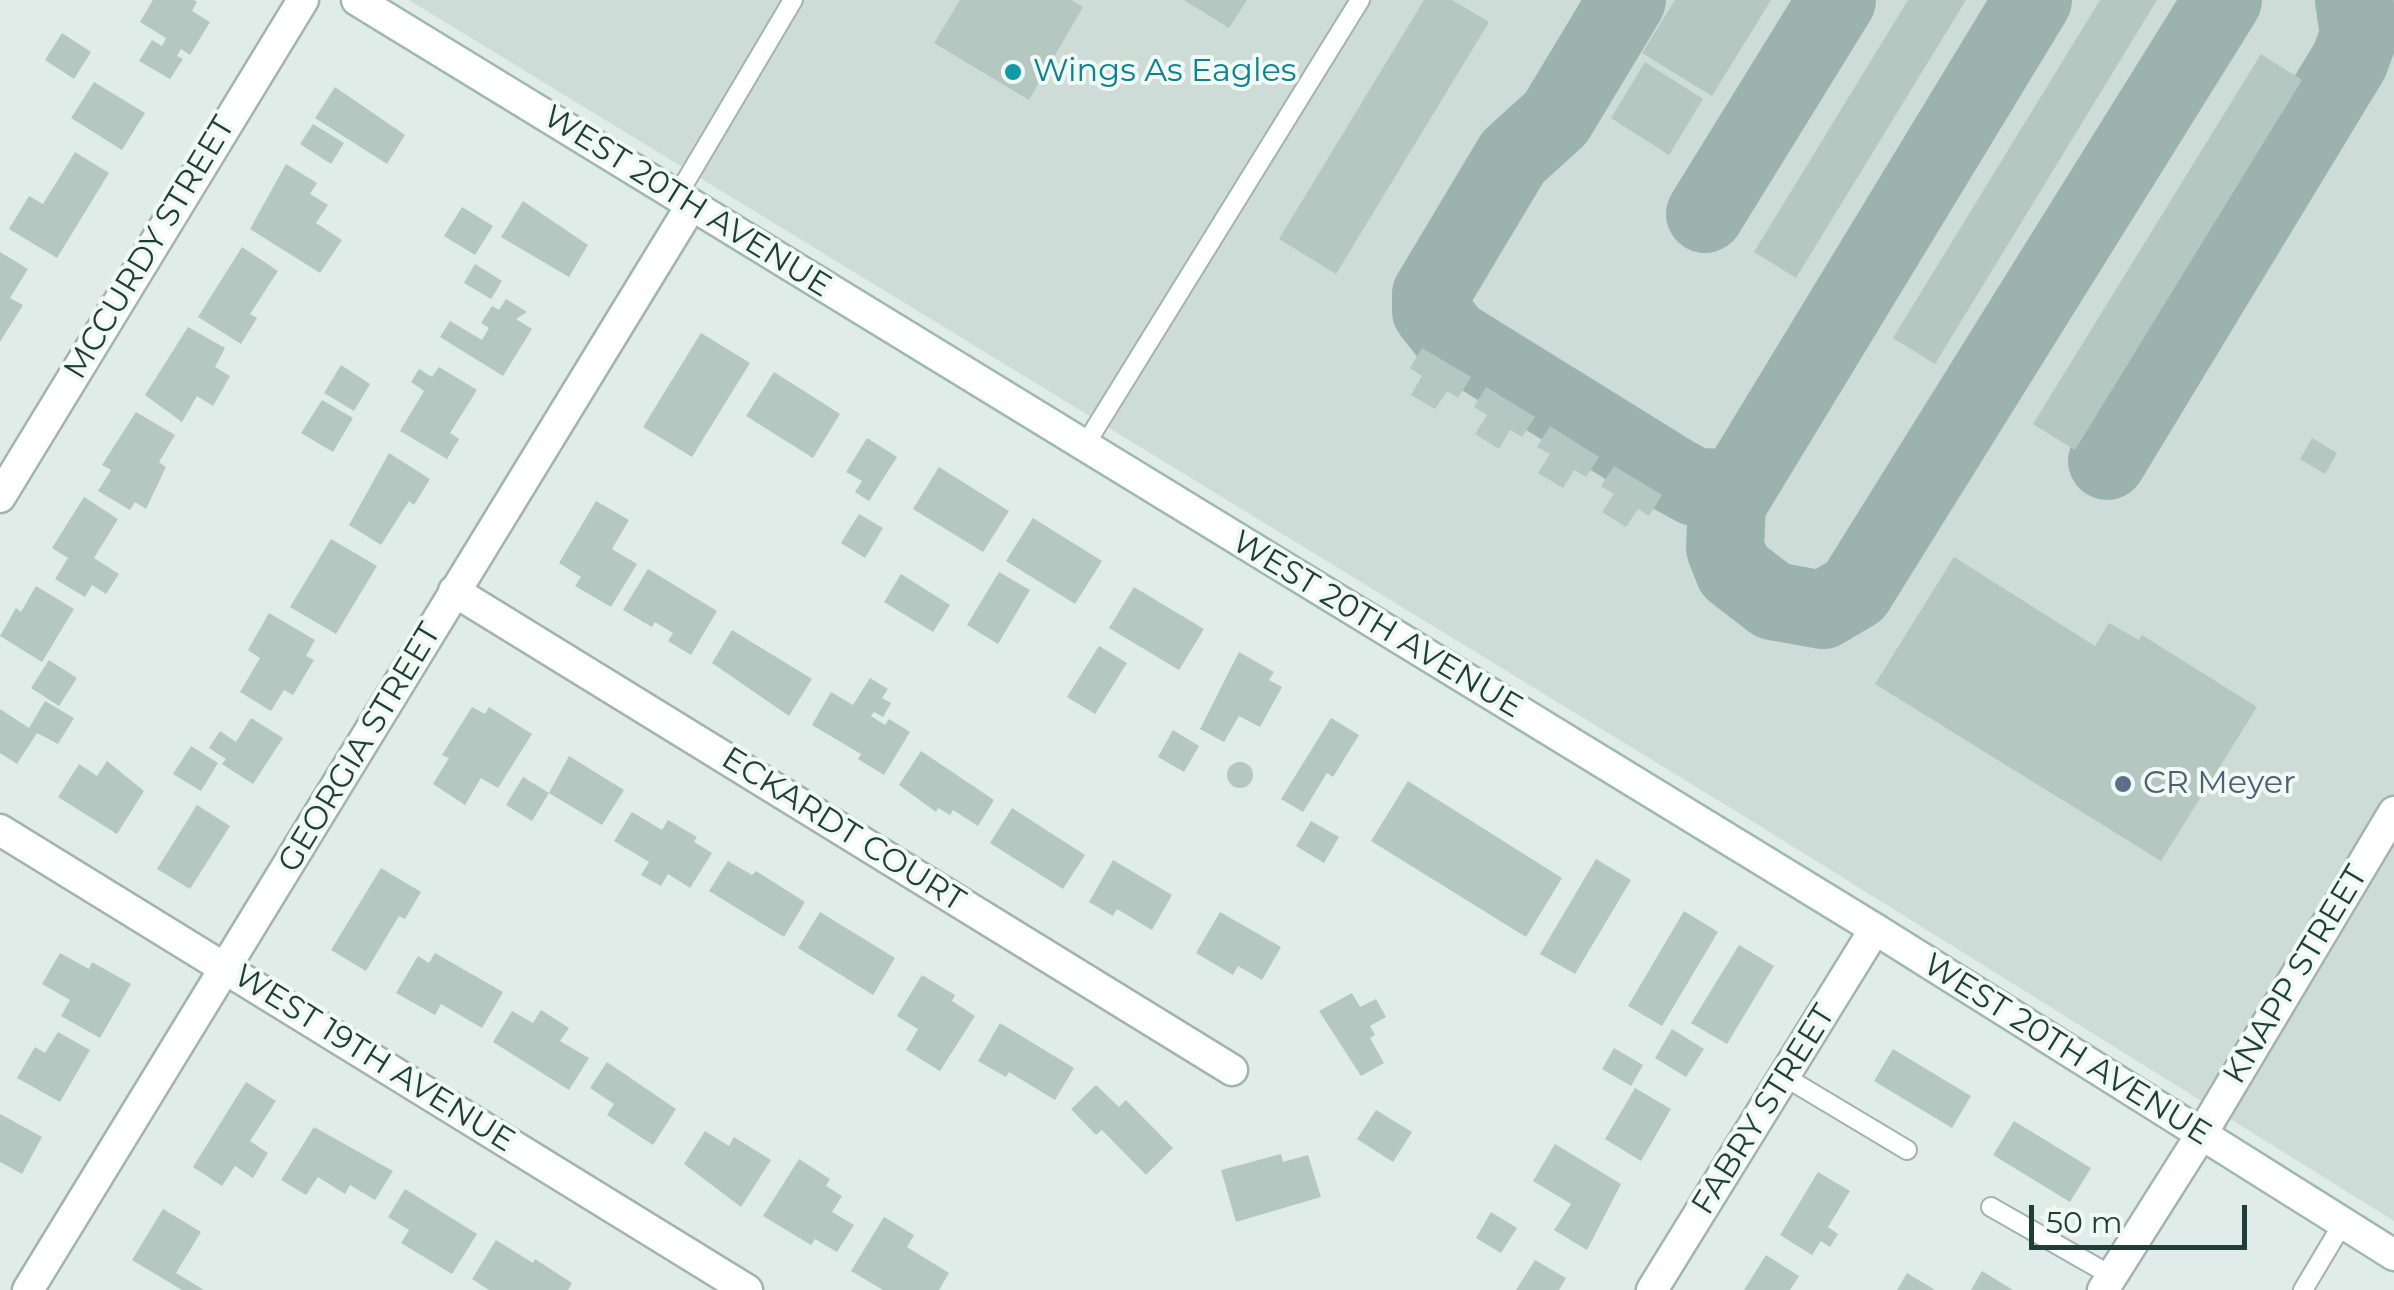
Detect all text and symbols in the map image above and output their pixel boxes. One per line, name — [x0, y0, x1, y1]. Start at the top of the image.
place label: Wings As Eagles — [1033, 53, 1296, 91]
marker: Wings As Eagles — [1002, 61, 1024, 83]
street label: WEST 20TH AVENUE — [536, 98, 838, 306]
street label: MCCURDY STREET — [56, 110, 244, 386]
street label: WEST 20TH AVENUE — [1225, 523, 1529, 727]
street label: GEORGIA STREET — [270, 616, 450, 880]
street label: ECKARDT COURT — [714, 740, 972, 920]
place label: CR Meyer — [2143, 765, 2296, 803]
marker: CR Meyer — [2112, 773, 2134, 795]
street label: KNAPP STREET — [2216, 859, 2376, 1091]
street label: WEST 20TH AVENUE — [1916, 946, 2218, 1154]
street label: WEST 19TH AVENUE — [227, 957, 521, 1161]
street label: FABRY STREET — [1684, 998, 1844, 1222]
scale bar — [2034, 1185, 2252, 1247]
text: 50 m — [2046, 1204, 2123, 1241]

